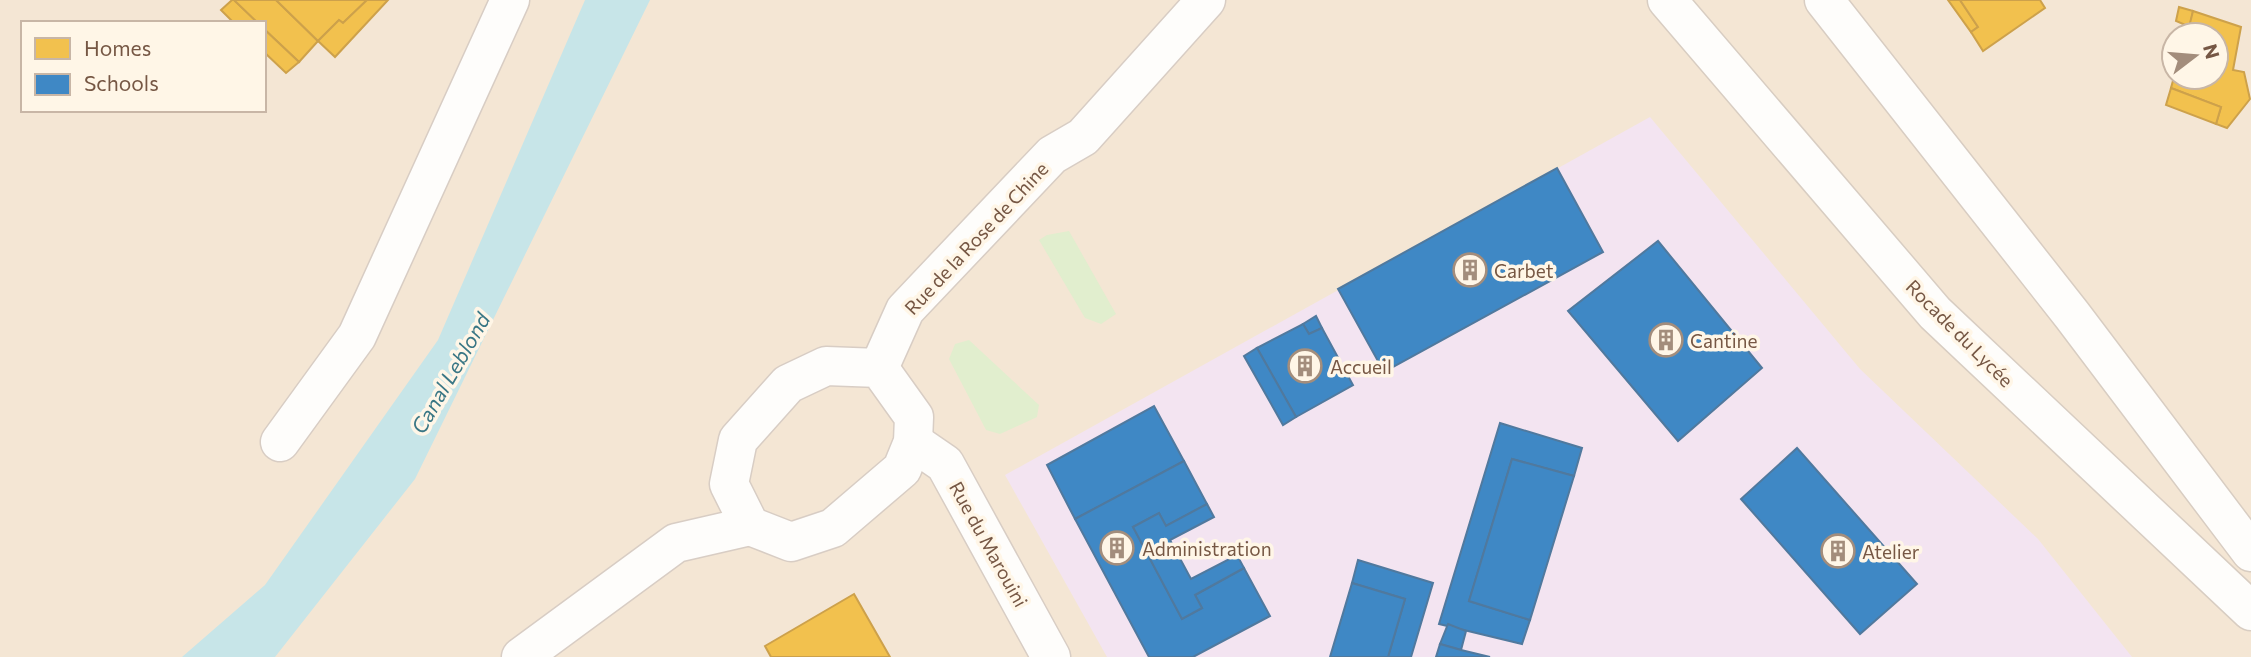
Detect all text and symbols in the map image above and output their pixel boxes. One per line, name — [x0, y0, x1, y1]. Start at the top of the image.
legend — [21, 21, 266, 112]
north arrow — [2160, 21, 2230, 91]
text: Homes — [84, 35, 151, 60]
text: N — [2199, 41, 2225, 61]
text: Schools — [84, 70, 159, 95]
street label: Rue de la Rose de Chine — [899, 157, 1053, 319]
building icon: Carbet — [1451, 251, 1489, 289]
place label: Carbet — [1494, 259, 1554, 282]
street label: Rocade du Lycée — [1902, 275, 2018, 391]
water label: Canal Leblond — [405, 307, 495, 438]
building icon: Cantine — [1647, 321, 1685, 359]
place label: Cantine — [1690, 329, 1757, 352]
building icon: Accueil — [1286, 347, 1324, 385]
place label: Accueil — [1330, 355, 1392, 378]
street label: Rue du Marouini — [945, 477, 1033, 611]
building icon: Administration — [1098, 529, 1136, 567]
building icon: Atelier — [1819, 532, 1857, 570]
place label: Administration — [1142, 537, 1272, 560]
place label: Atelier — [1862, 540, 1920, 563]

